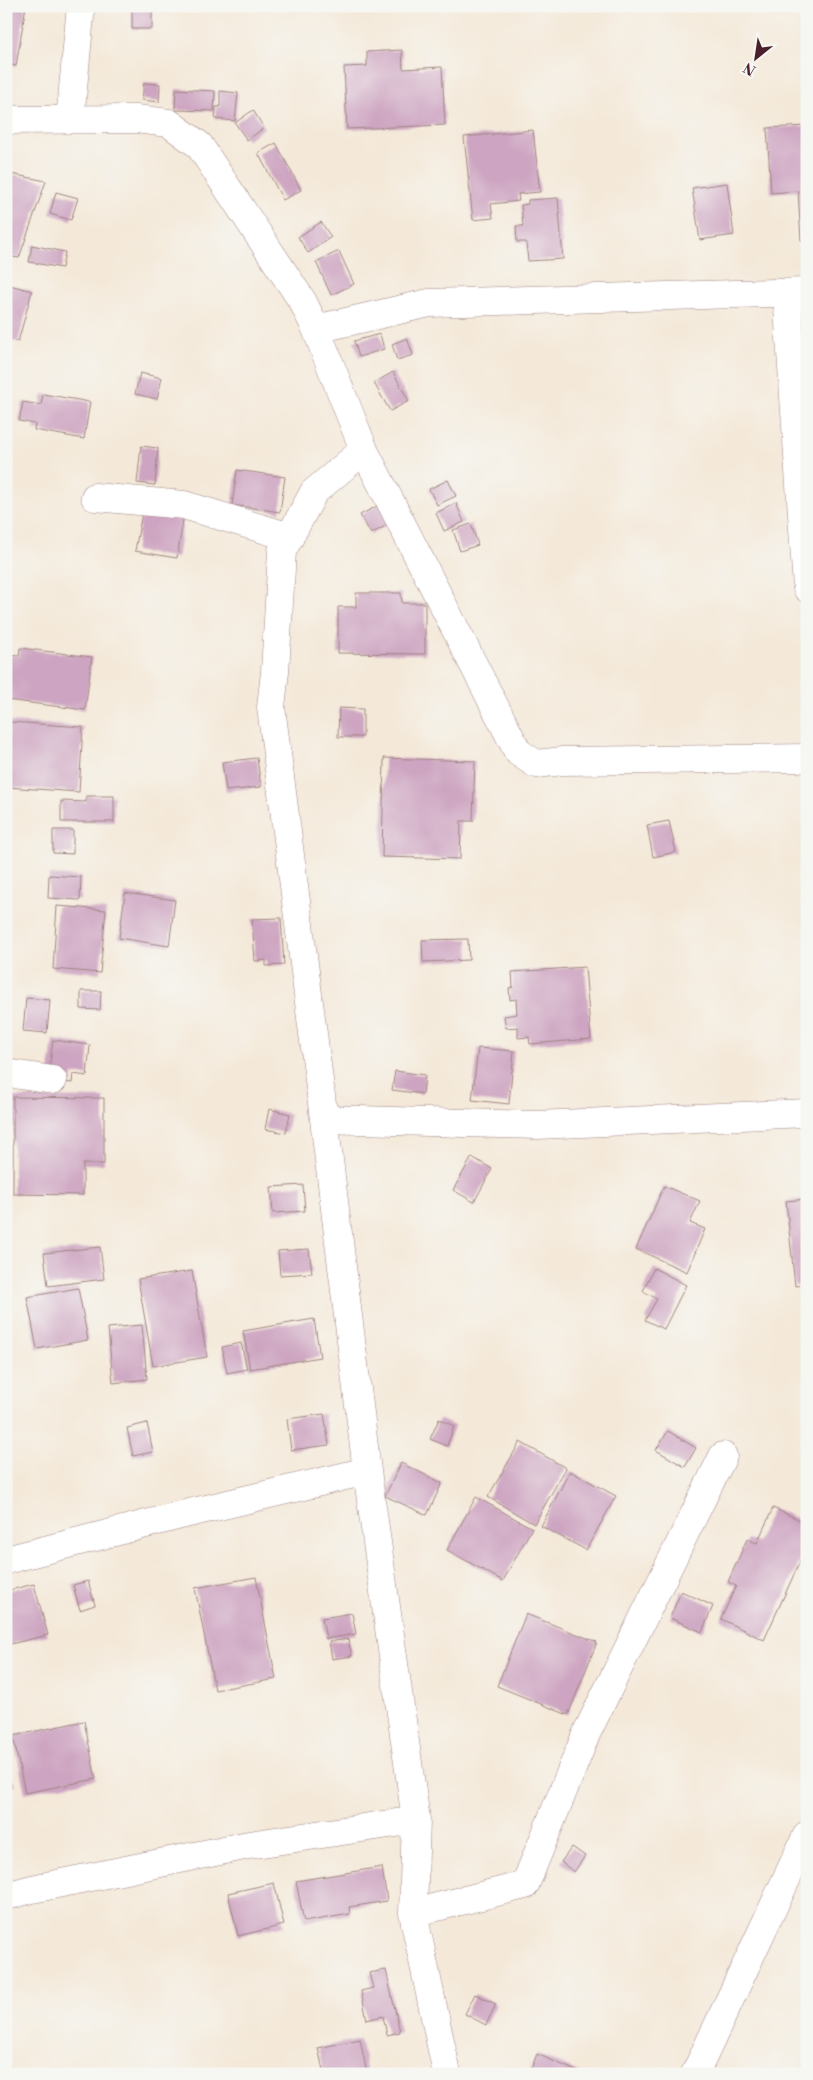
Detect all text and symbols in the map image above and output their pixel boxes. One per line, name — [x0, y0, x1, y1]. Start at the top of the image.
north arrow — [730, 32, 780, 82]
text: N — [741, 58, 759, 79]

